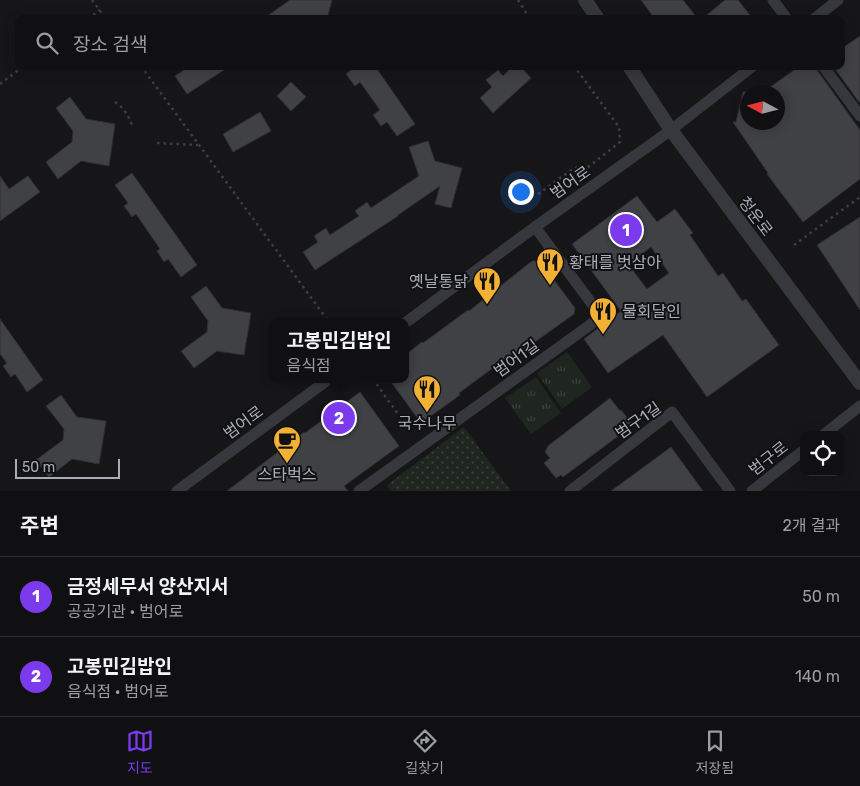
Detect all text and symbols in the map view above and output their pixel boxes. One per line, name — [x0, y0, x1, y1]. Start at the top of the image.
search box — [15, 15, 845, 70]
icon: search — [33, 29, 61, 57]
text: 장소 검색 — [73, 33, 148, 56]
north arrow — [740, 85, 785, 130]
street label: 범어로 — [547, 162, 594, 203]
your location — [508, 179, 534, 205]
street label: 청운로 — [735, 193, 777, 240]
pin: 1 — [610, 211, 642, 249]
restaurant icon: 황태를 벗삼아 — [535, 247, 565, 286]
place label: 황태를 벗삼아 — [569, 253, 662, 272]
restaurant icon: 옛날통닭 — [472, 266, 502, 305]
place label: 옛날통닭 — [409, 272, 468, 291]
restaurant icon: 물회달인 — [588, 296, 618, 335]
place label: 물회달인 — [622, 302, 681, 321]
popup — [269, 318, 409, 383]
text: 고봉민김밥인 — [287, 329, 391, 352]
street label: 범어1길 — [490, 336, 543, 381]
text: 음식점 — [287, 356, 331, 375]
restaurant icon: 국수나무 — [412, 374, 442, 413]
street label: 범구1길 — [612, 398, 665, 443]
pin: 2 — [323, 399, 355, 437]
street label: 범어로 — [220, 402, 267, 443]
place label: 국수나무 — [398, 414, 457, 433]
cafe icon: 스타벅스 — [272, 425, 302, 464]
map controls — [800, 431, 845, 476]
button: locate — [800, 431, 845, 476]
street label: 범구로 — [745, 437, 792, 479]
scale bar — [15, 456, 120, 479]
text: 50 m — [22, 459, 55, 476]
place label: 스타벅스 — [258, 465, 316, 484]
text: 주변 — [20, 513, 59, 538]
text: 2개 결과 — [783, 516, 840, 535]
text: 금정세무서 양산지서 — [67, 575, 228, 598]
text: 1 — [32, 587, 40, 606]
text: 50 m — [802, 587, 840, 606]
text: 공공기관 · 범어로 — [67, 602, 183, 621]
text: 고봉민김밥인 — [67, 655, 172, 678]
text: 2 — [31, 667, 41, 686]
text: 140 m — [795, 667, 840, 686]
text: 음식점 · 범어로 — [67, 682, 168, 701]
tab: 지도 — [126, 727, 154, 777]
tab: 길찾기 — [405, 727, 444, 777]
tab: 저장됨 — [696, 727, 734, 777]

